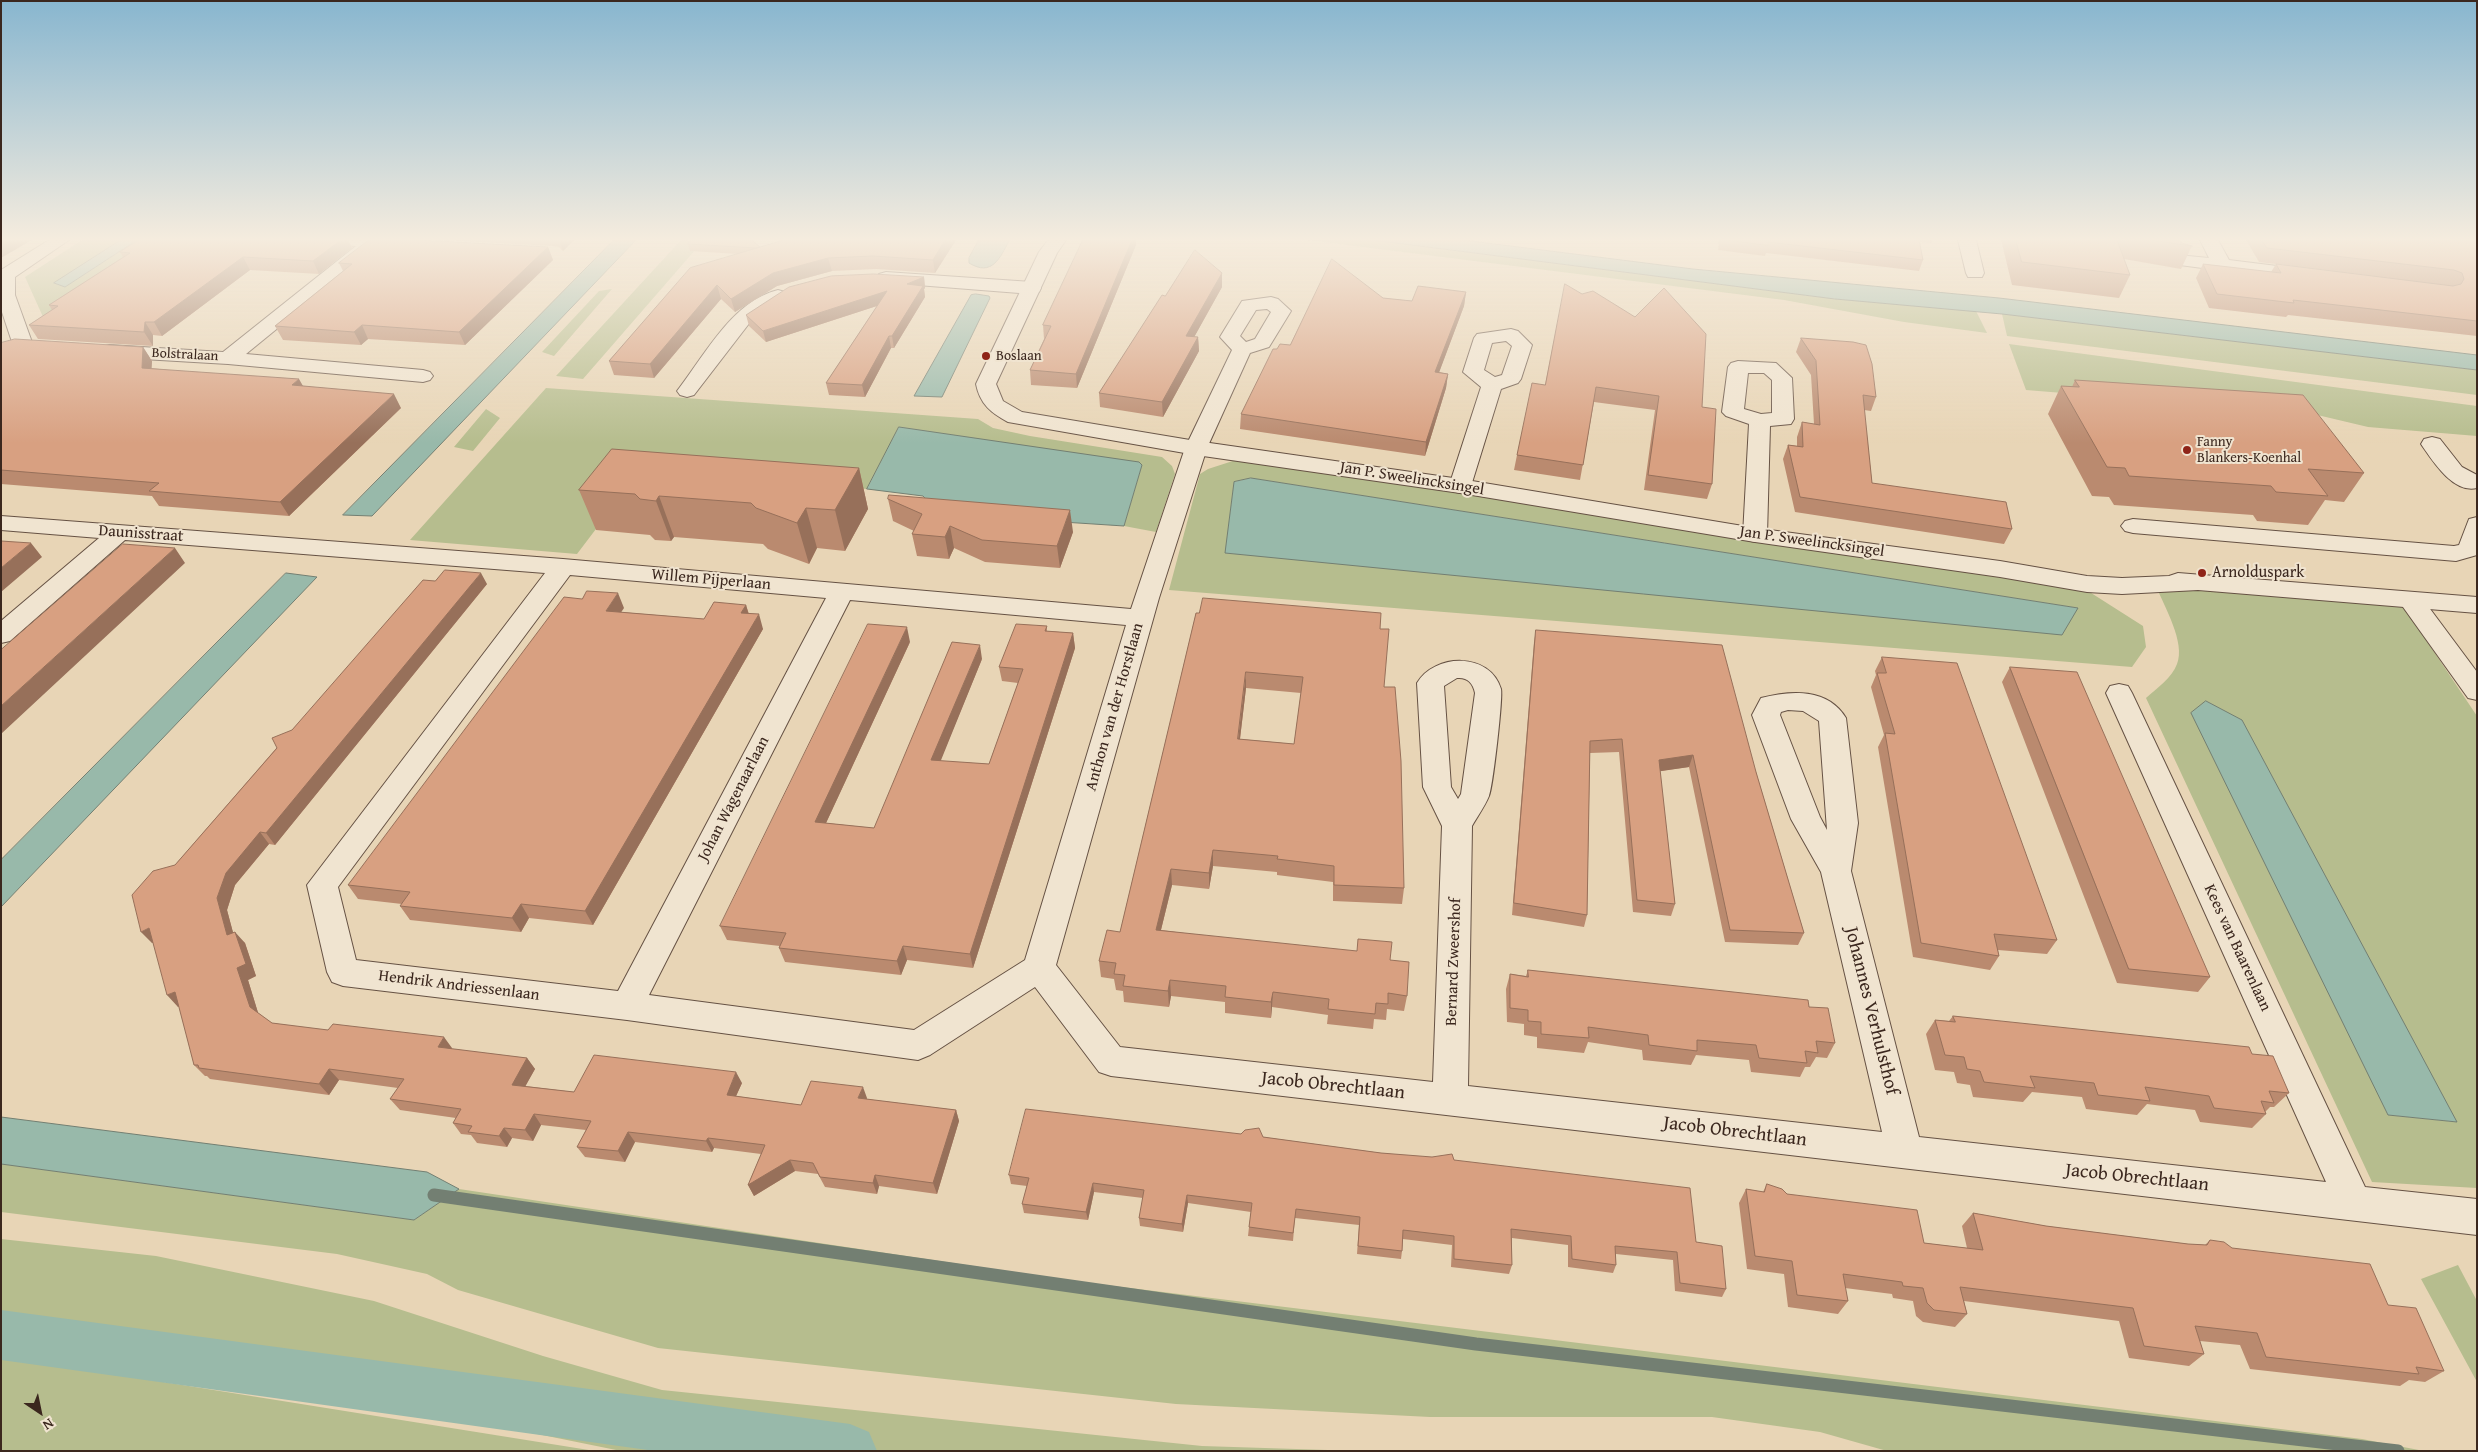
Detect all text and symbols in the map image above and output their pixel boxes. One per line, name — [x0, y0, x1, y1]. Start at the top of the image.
street label: Bolstralaan — [151, 345, 219, 365]
place label: Boslaan — [996, 348, 1042, 364]
marker: Boslaan — [980, 350, 992, 362]
place label: Fanny Blankers-Koenhal — [2197, 434, 2301, 467]
marker: Fanny Blankers-Koenhal — [2181, 444, 2193, 456]
street label: Jan P. Sweelincksingel — [1338, 458, 1486, 500]
street label: Daunisstraat — [98, 521, 184, 547]
street label: Jan P. Sweelincksingel — [1738, 522, 1886, 562]
place label: Arnolduspark — [2212, 563, 2304, 583]
street label: Willem Pijperlaan — [650, 565, 772, 595]
marker: Arnolduspark — [2196, 567, 2208, 579]
street label: Anthon van der Horstlaan — [1082, 621, 1148, 793]
street label: Johan Wagenaarlaan — [694, 733, 774, 865]
street label: Kees van Baarenlaan — [2199, 882, 2275, 1014]
street label: Bernard Zweershof — [1442, 898, 1466, 1026]
street label: Johannes Verhulsthof — [1839, 925, 1903, 1097]
street label: Hendrik Andriessenlaan — [377, 967, 541, 1005]
street label: Jacob Obrechtlaan — [1260, 1067, 1406, 1105]
street label: Jacob Obrechtlaan — [1662, 1112, 1808, 1152]
street label: Jacob Obrechtlaan — [2064, 1159, 2210, 1197]
north arrow — [15, 1387, 65, 1437]
text: N — [39, 1414, 58, 1435]

